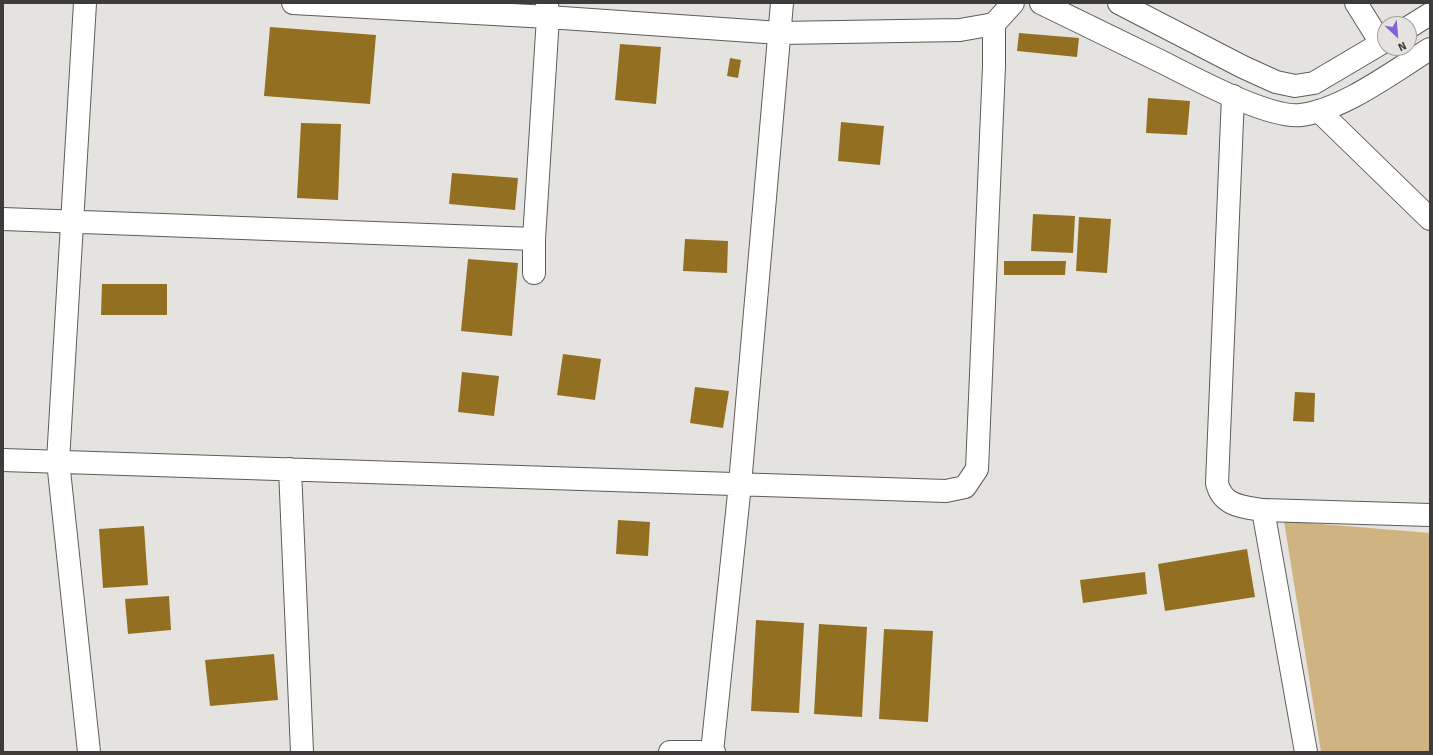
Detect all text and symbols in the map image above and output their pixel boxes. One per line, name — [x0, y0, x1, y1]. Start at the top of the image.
north arrow — [1377, 16, 1417, 56]
text: N — [1396, 39, 1408, 54]

